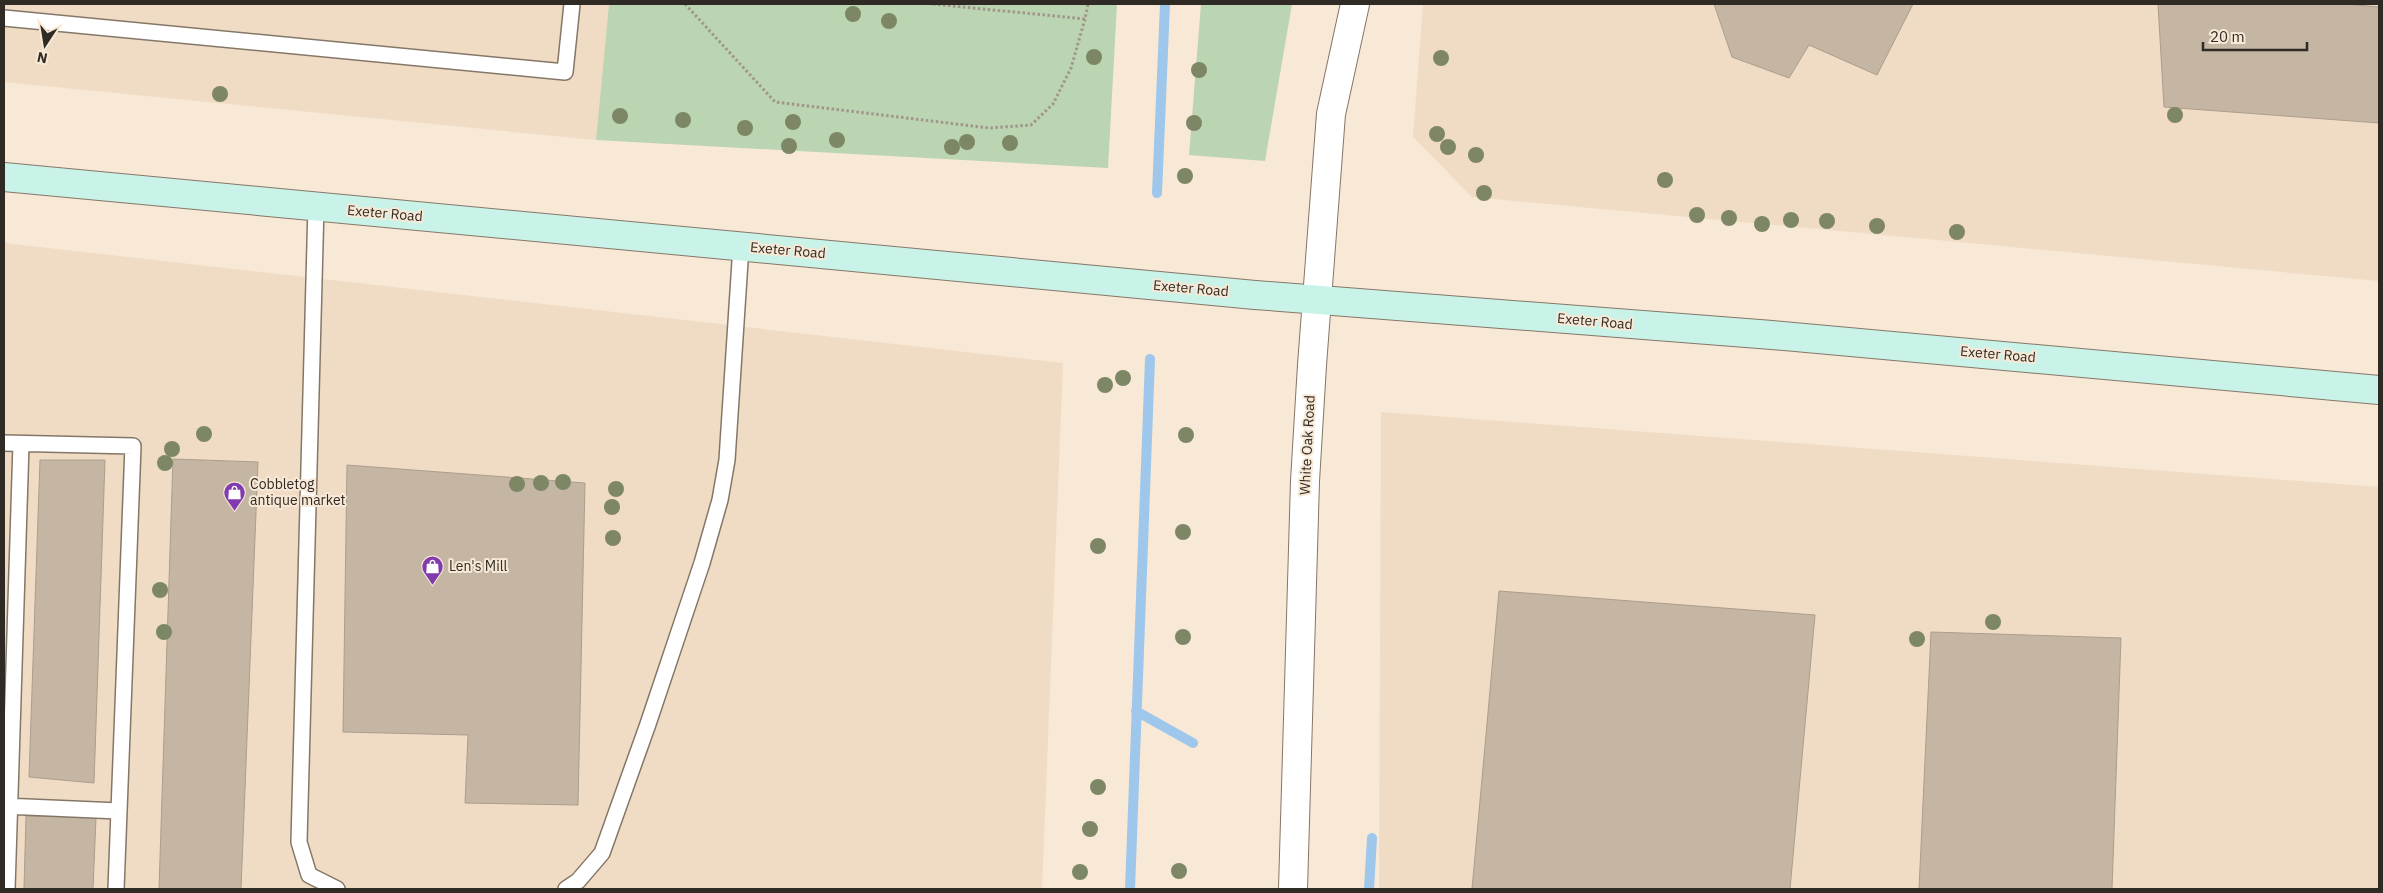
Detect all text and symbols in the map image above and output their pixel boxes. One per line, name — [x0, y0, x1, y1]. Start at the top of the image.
north arrow — [20, 20, 70, 70]
scale bar — [2203, 20, 2307, 52]
text: 20 m — [2210, 27, 2245, 46]
text: N — [35, 48, 49, 68]
street label: Exeter Road — [346, 201, 424, 225]
street label: Exeter Road — [749, 238, 827, 262]
street label: Exeter Road — [1152, 276, 1230, 300]
street label: Exeter Road — [1556, 309, 1634, 333]
street label: Exeter Road — [1959, 342, 2037, 366]
street label: White Oak Road — [1295, 395, 1319, 495]
place label: Cobbletog antique market — [250, 475, 346, 509]
shop icon: Cobbletog antique market — [222, 480, 246, 511]
shop icon: Len's Mill — [421, 554, 445, 585]
place label: Len's Mill — [449, 557, 507, 575]

